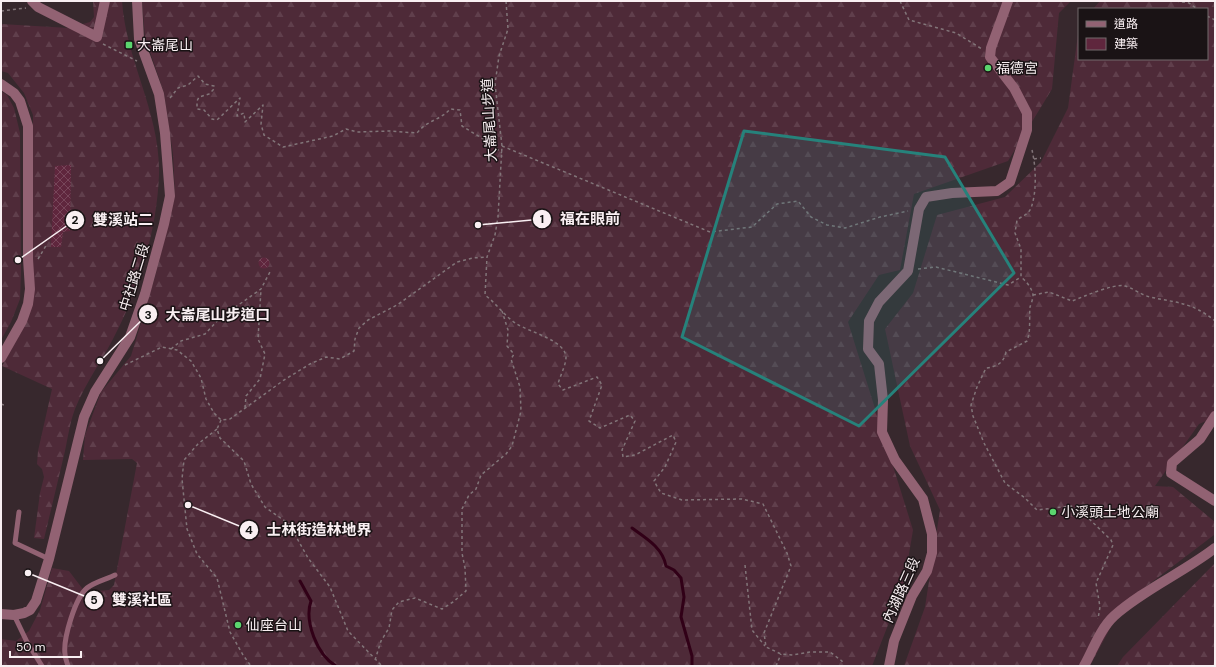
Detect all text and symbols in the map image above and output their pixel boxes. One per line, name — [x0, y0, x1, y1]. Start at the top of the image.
legend — [1078, 8, 1208, 60]
text: 道路 — [1114, 16, 1138, 32]
place label: 大崙尾山 — [137, 36, 193, 54]
text: 建築 — [1114, 36, 1138, 52]
marker: 大崙尾山 — [124, 40, 134, 50]
place label: 福德宮 — [996, 59, 1038, 77]
marker: 福德宮 — [983, 63, 993, 73]
street label: 大崙尾山步道 — [478, 78, 500, 162]
callout: 福在眼前 — [532, 205, 628, 232]
callout: 雙溪站二 — [65, 206, 161, 233]
text: 福在眼前 — [560, 209, 620, 229]
text: 雙溪站二 — [93, 210, 153, 230]
text: 1 — [540, 211, 544, 227]
text: 2 — [72, 212, 79, 228]
street label: 中社路二段 — [115, 241, 153, 313]
callout: 大崙尾山步道口 — [138, 301, 279, 328]
text: 大崙尾山步道口 — [165, 305, 271, 325]
text: 3 — [144, 307, 152, 323]
place label: 小溪頭土地公廟 — [1061, 503, 1159, 521]
marker: 小溪頭土地公廟 — [1048, 507, 1058, 517]
callout: 士林街造林地界 — [239, 516, 380, 543]
text: 士林街造林地界 — [266, 520, 372, 540]
text: 4 — [245, 522, 253, 538]
street label: 內湖路三段 — [879, 554, 923, 626]
callout: 雙溪社區 — [84, 587, 180, 614]
text: 雙溪社區 — [112, 590, 172, 610]
text: 5 — [90, 592, 98, 608]
place label: 仙座台山 — [246, 616, 302, 634]
marker: 仙座台山 — [233, 620, 243, 630]
scale bar — [10, 633, 81, 659]
text: 50 m — [16, 639, 45, 655]

